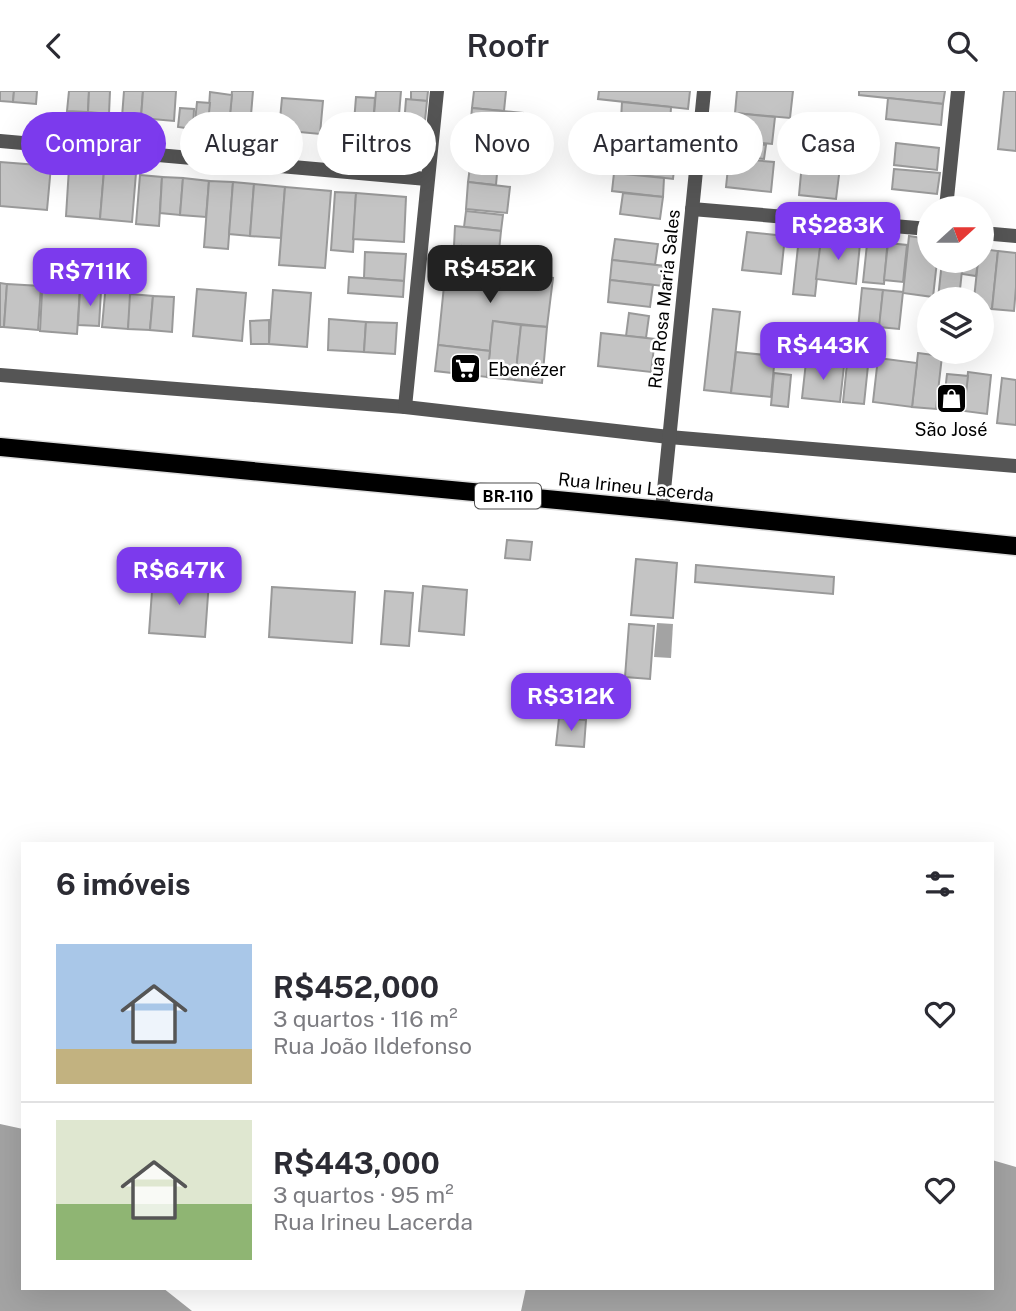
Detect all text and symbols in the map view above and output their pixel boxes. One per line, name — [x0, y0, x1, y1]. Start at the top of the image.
icon: back — [35, 27, 73, 65]
text: Roofr — [467, 27, 550, 64]
icon: search — [943, 27, 981, 65]
chip: Comprar — [21, 112, 166, 175]
chip: Alugar — [180, 112, 303, 175]
chip: Filtros — [317, 112, 436, 175]
chip: Novo — [450, 112, 554, 175]
chip: Apartamento — [568, 112, 763, 175]
chip: Casa — [777, 112, 880, 175]
north arrow — [917, 196, 994, 273]
map controls — [917, 196, 994, 364]
pin: R$283K — [781, 202, 895, 262]
street label: Rua Rosa Maria Sales — [644, 208, 684, 390]
text: R$283K — [791, 211, 885, 238]
pin: R$452K — [433, 245, 547, 305]
pin: R$711K — [33, 249, 147, 308]
text: R$452K — [443, 254, 537, 281]
text: R$711K — [49, 257, 131, 284]
button: layers — [917, 287, 994, 364]
pin: R$443K — [766, 323, 880, 382]
text: R$443K — [776, 331, 870, 358]
supermarket icon: Ebenézer — [448, 352, 482, 386]
place label: Ebenézer — [488, 359, 566, 380]
shop icon: São José — [934, 382, 968, 416]
place label: São José — [915, 419, 987, 440]
street label: Rua Irineu Lacerda — [557, 468, 715, 506]
road number: BR-110 — [475, 483, 541, 509]
pin: R$647K — [122, 547, 236, 607]
text: R$647K — [133, 556, 225, 583]
pin: R$312K — [514, 673, 628, 733]
text: R$312K — [527, 682, 615, 709]
icon: filters — [921, 865, 959, 903]
text: 6 imóveis — [56, 866, 191, 902]
text: R$452,000 — [273, 969, 439, 1005]
icon: home — [112, 972, 196, 1056]
icon: heart — [921, 995, 959, 1033]
text: 3 quartos · 116 m² — [273, 1005, 458, 1032]
text: Rua João Ildefonso — [273, 1032, 472, 1059]
text: R$443,000 — [273, 1145, 440, 1181]
icon: home — [112, 1148, 196, 1232]
icon: heart — [921, 1171, 959, 1209]
text: 3 quartos · 95 m² — [273, 1181, 454, 1208]
text: Rua Irineu Lacerda — [273, 1208, 473, 1235]

